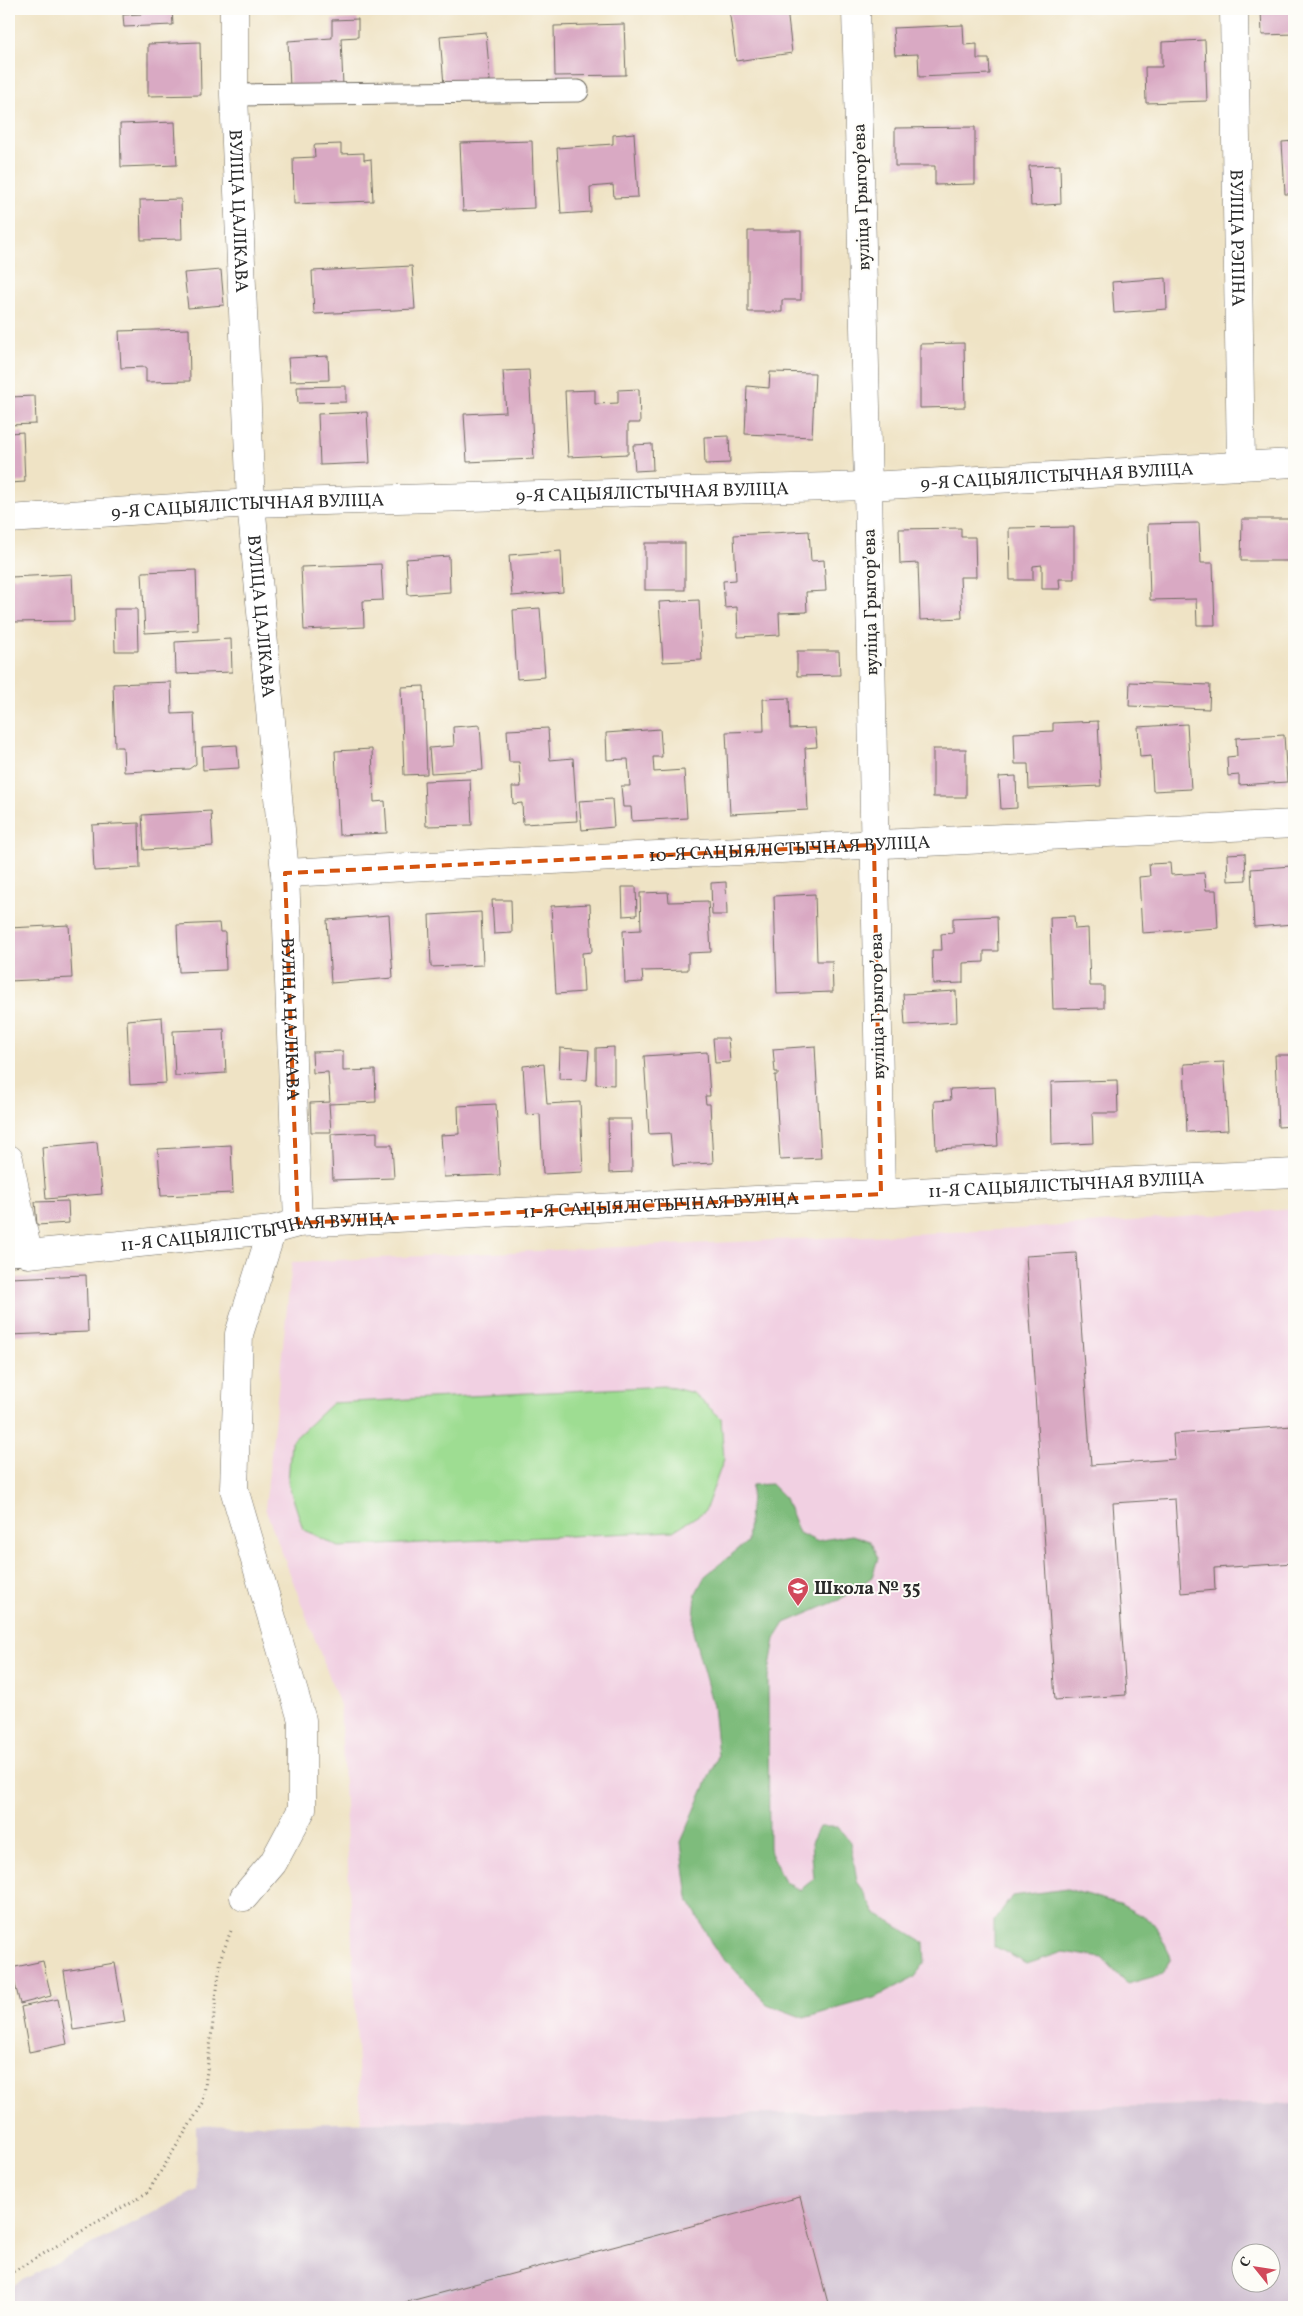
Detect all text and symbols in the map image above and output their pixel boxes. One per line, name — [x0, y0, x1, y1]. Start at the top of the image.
street label: вуліца Грыгорʼева — [847, 123, 878, 271]
street label: ВУЛІЦА ЦАЛІКАВА — [221, 129, 253, 294]
street label: ВУЛІЦА РЭПІНА — [1222, 169, 1250, 307]
street label: 9-Я САЦЫЯЛІСТЫЧНАЯ ВУЛІЦА — [920, 457, 1194, 497]
street label: 9-Я САЦЫЯЛІСТЫЧНАЯ ВУЛІЦА — [515, 477, 790, 510]
street label: 9-Я САЦЫЯЛІСТЫЧНАЯ ВУЛІЦА — [110, 488, 385, 526]
street label: вуліца Грыгорʼева — [858, 528, 885, 676]
street label: ВУЛІЦА ЦАЛІКАВА — [240, 534, 280, 699]
street label: 10-Я САЦЫЯЛІСТЫЧНАЯ ВУЛІЦА — [648, 831, 931, 869]
street label: вуліца Грыгорʼева — [865, 932, 892, 1080]
street label: ВУЛІЦА ЦАЛІКАВА — [273, 937, 304, 1102]
street label: 11-Я САЦЫЯЛІСТЫЧНАЯ ВУЛІЦА — [927, 1167, 1205, 1205]
street label: 11-Я САЦЫЯЛІСТЫЧНАЯ ВУЛІЦА — [522, 1187, 800, 1226]
street label: 11-Я САЦЫЯЛІСТЫЧНАЯ ВУЛІЦА — [119, 1207, 396, 1259]
school or university icon: Школа № 35 — [786, 1576, 810, 1607]
place label: Школа № 35 — [814, 1577, 920, 1602]
north arrow — [1230, 2244, 1280, 2294]
text: С — [1236, 2254, 1257, 2271]

